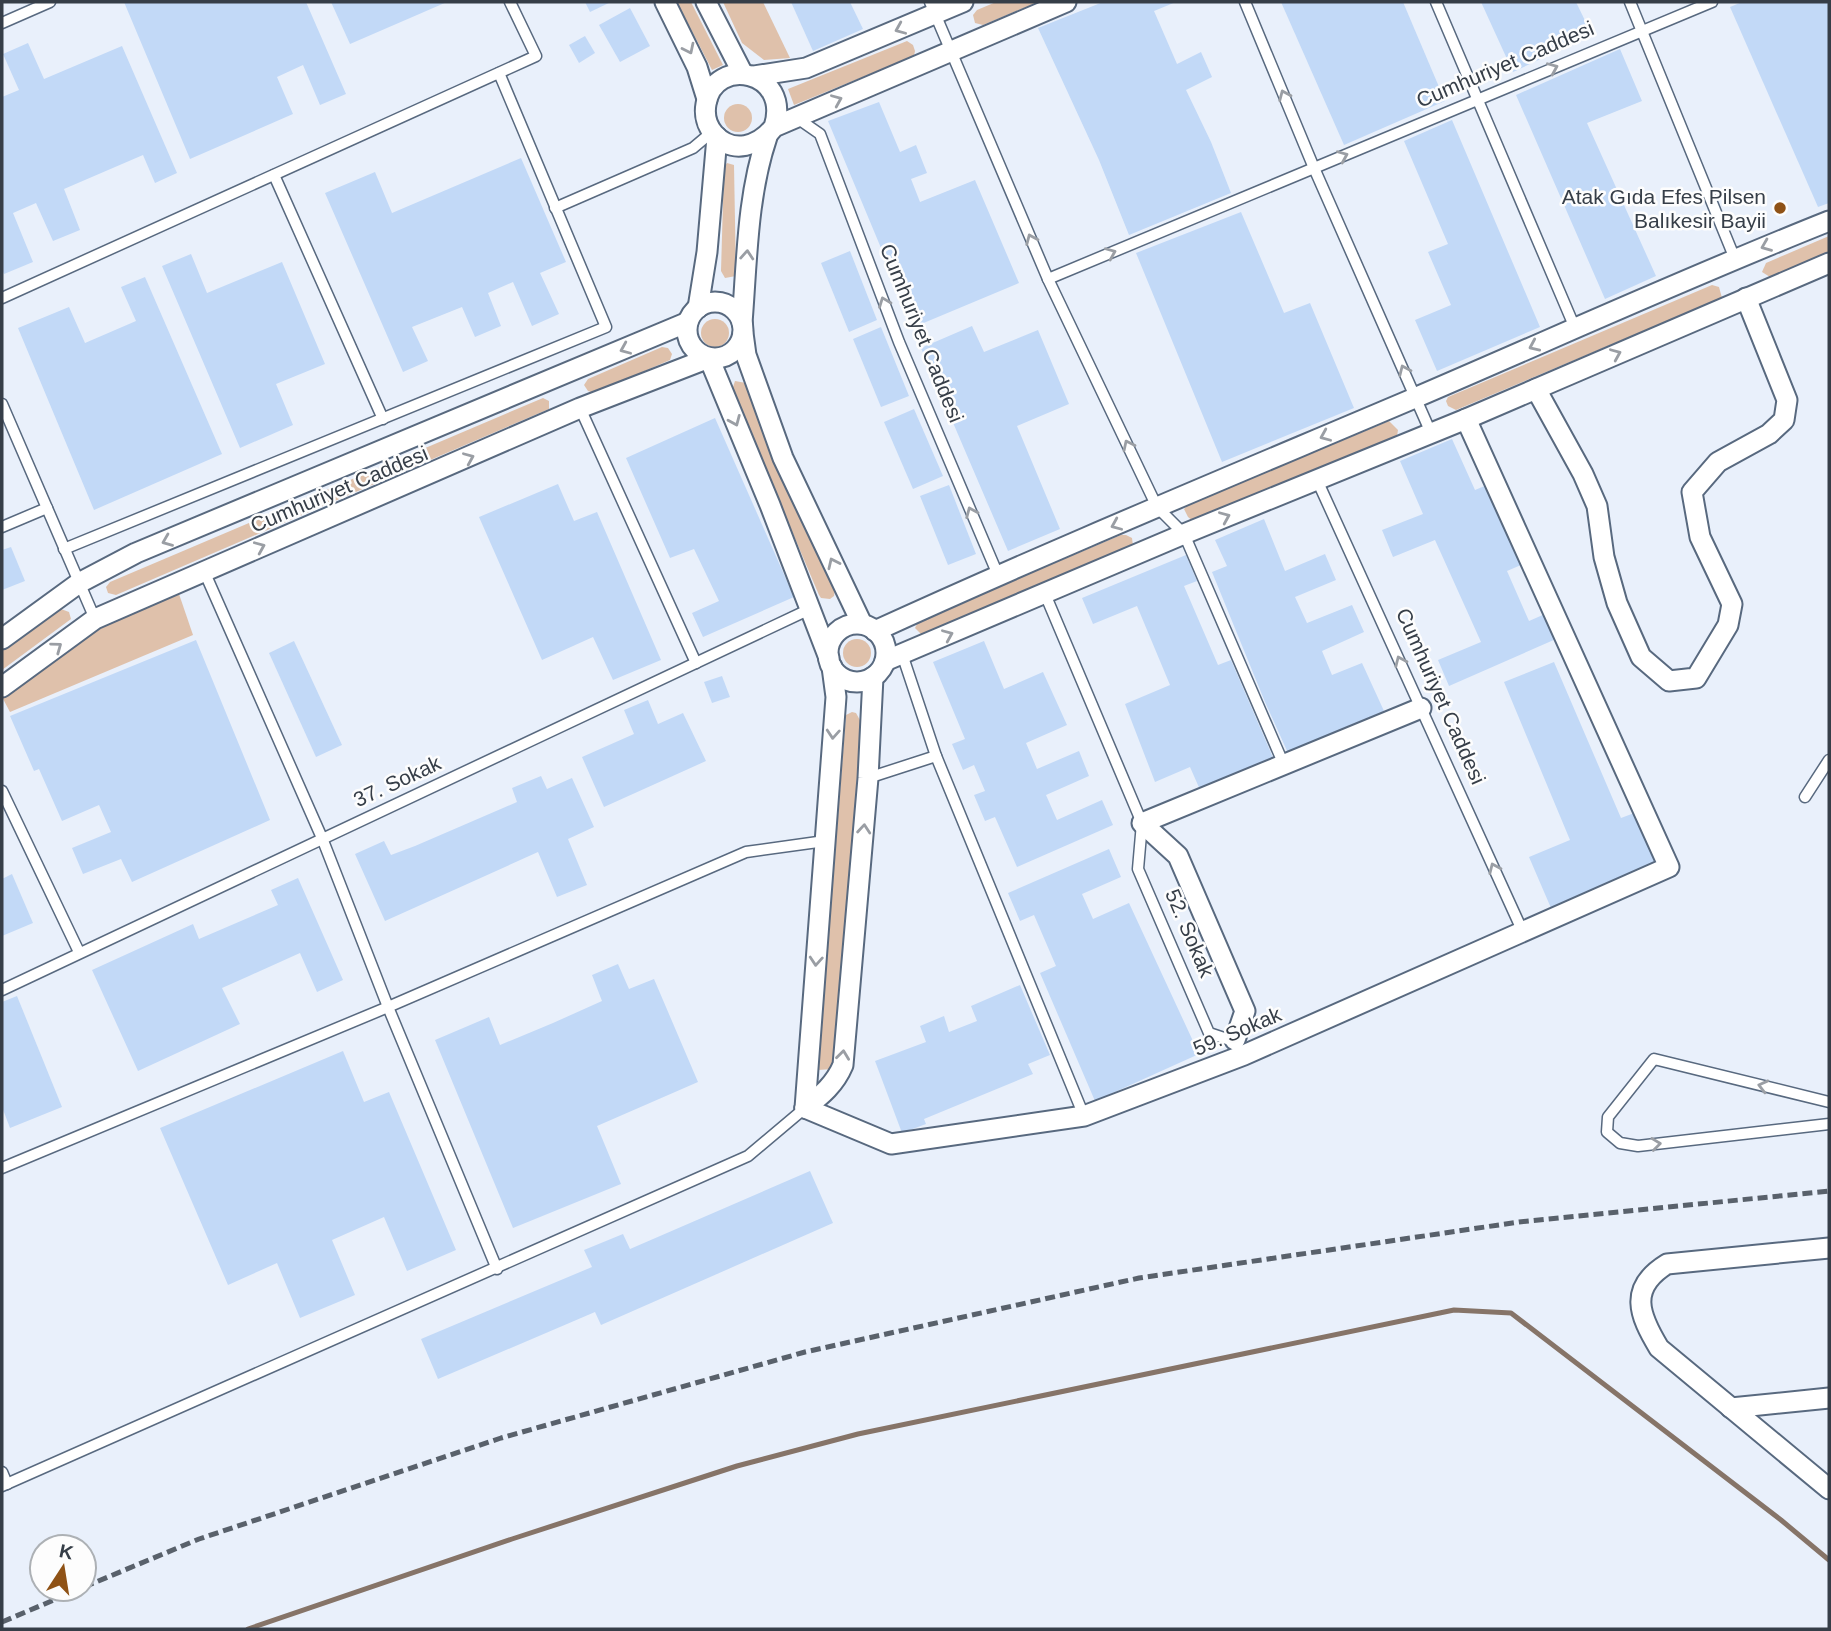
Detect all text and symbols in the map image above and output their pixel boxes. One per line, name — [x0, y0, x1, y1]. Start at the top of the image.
street label: Cumhuriyet Caddesi — [1413, 16, 1597, 112]
one-way arrow — [894, 20, 906, 34]
one-way arrow — [680, 42, 694, 54]
one-way arrow — [1546, 62, 1559, 76]
one-way arrow — [1278, 89, 1292, 101]
one-way arrow — [830, 94, 842, 108]
one-way arrow — [1336, 150, 1349, 164]
place label: Atak Gıda Efes Pilsen Balıkesir Bayii — [1562, 185, 1766, 232]
marker: Atak Gıda Efes Pilsen Balıkesir Bayii — [1772, 200, 1788, 216]
one-way arrow — [1025, 234, 1039, 247]
one-way arrow — [1760, 238, 1772, 252]
street label: Cumhuriyet Caddesi — [876, 240, 968, 426]
one-way arrow — [1104, 247, 1116, 261]
one-way arrow — [739, 249, 754, 260]
one-way arrow — [878, 297, 892, 309]
one-way arrow — [1529, 338, 1542, 352]
one-way arrow — [620, 340, 632, 354]
one-way arrow — [1609, 349, 1621, 363]
one-way arrow — [1398, 365, 1412, 378]
one-way arrow — [727, 413, 741, 426]
one-way arrow — [1320, 428, 1333, 442]
one-way arrow — [1122, 440, 1136, 453]
street label: Cumhuriyet Caddesi — [247, 441, 431, 537]
one-way arrow — [462, 452, 475, 466]
one-way arrow — [965, 507, 979, 519]
one-way arrow — [1217, 511, 1230, 525]
one-way arrow — [1111, 516, 1123, 530]
one-way arrow — [162, 532, 174, 546]
one-way arrow — [253, 542, 265, 556]
one-way arrow — [827, 558, 841, 570]
street label: Cumhuriyet Caddesi — [1392, 604, 1490, 788]
one-way arrow — [940, 629, 953, 643]
one-way arrow — [49, 643, 62, 655]
one-way arrow — [1394, 656, 1408, 668]
one-way arrow — [826, 729, 841, 740]
street label: 37. Sokak — [350, 751, 445, 811]
one-way arrow — [856, 823, 871, 834]
one-way arrow — [1488, 863, 1502, 875]
street label: 52. Sokak — [1161, 886, 1219, 981]
one-way arrow — [809, 956, 824, 967]
street label: 59. Sokak — [1190, 1002, 1285, 1060]
one-way arrow — [836, 1050, 851, 1061]
one-way arrow — [1757, 1080, 1769, 1094]
one-way arrow — [1650, 1136, 1662, 1151]
north arrow — [28, 1533, 98, 1603]
text: K — [58, 1540, 76, 1564]

